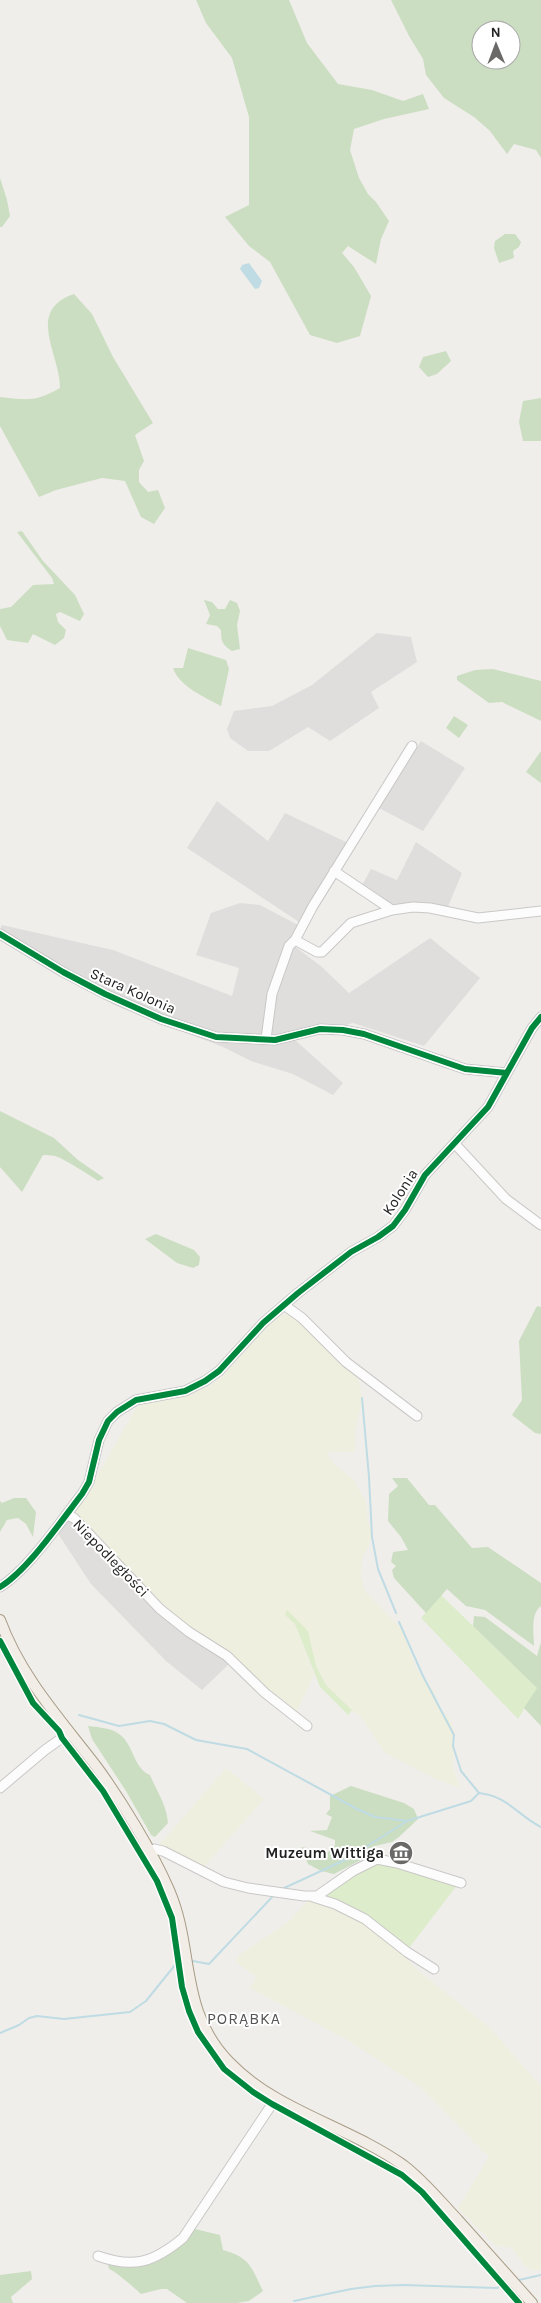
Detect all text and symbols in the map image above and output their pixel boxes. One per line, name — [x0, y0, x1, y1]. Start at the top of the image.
north arrow — [471, 20, 521, 70]
text: N — [491, 24, 501, 41]
street label: Stara Kolonia — [87, 964, 179, 1018]
street label: Kolonia — [378, 1166, 422, 1218]
street label: Niepodległości — [69, 1515, 153, 1601]
museum icon: Muzeum Wittiga — [388, 1840, 414, 1866]
place label: Muzeum Wittiga — [265, 1844, 384, 1862]
district label: PORĄBKA — [207, 2009, 281, 2028]

